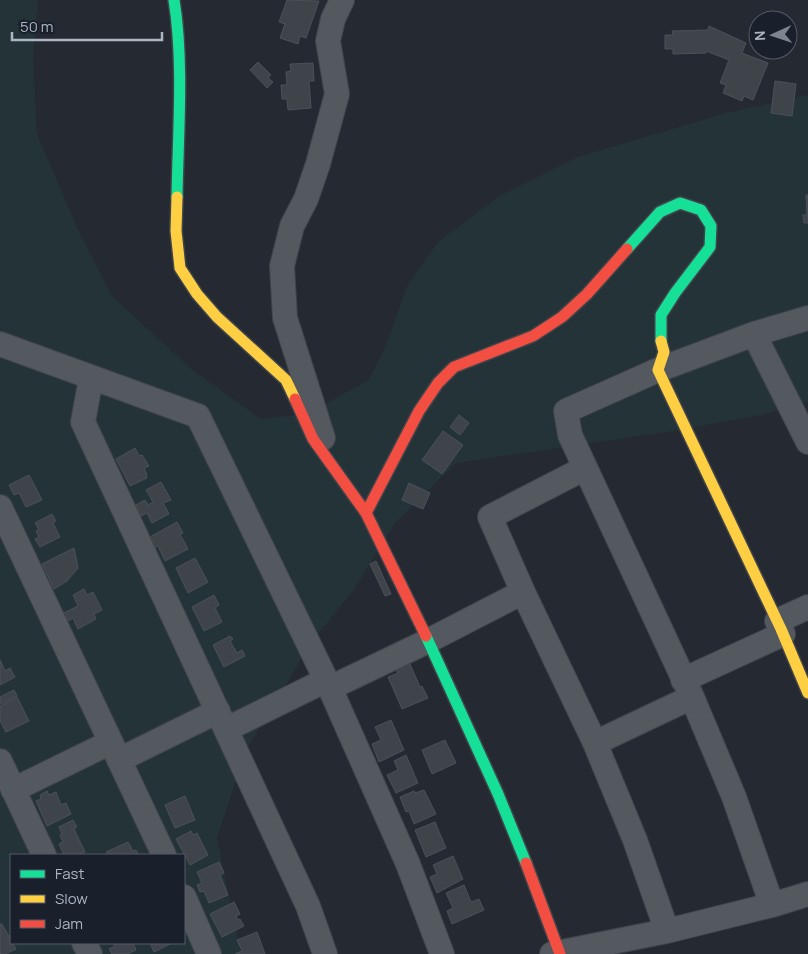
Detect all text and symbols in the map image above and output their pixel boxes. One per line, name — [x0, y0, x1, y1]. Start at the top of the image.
scale bar — [12, 10, 162, 42]
north arrow — [748, 10, 798, 60]
text: 50 m — [20, 16, 54, 37]
text: N — [750, 30, 769, 41]
legend — [10, 854, 185, 944]
text: Fast — [55, 863, 84, 884]
text: Slow — [55, 888, 88, 909]
text: Jam — [55, 913, 83, 934]

